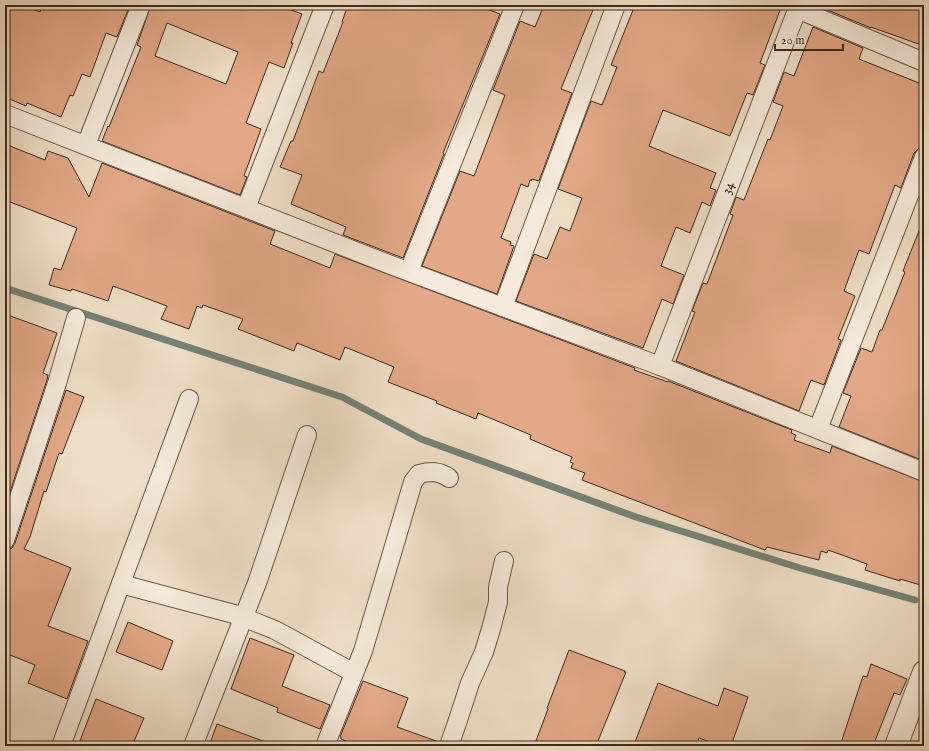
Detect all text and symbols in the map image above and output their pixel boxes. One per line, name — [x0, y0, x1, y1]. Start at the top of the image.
scale bar — [775, 26, 843, 52]
text: 20 m — [781, 33, 804, 48]
street label: 34 — [717, 179, 739, 197]

